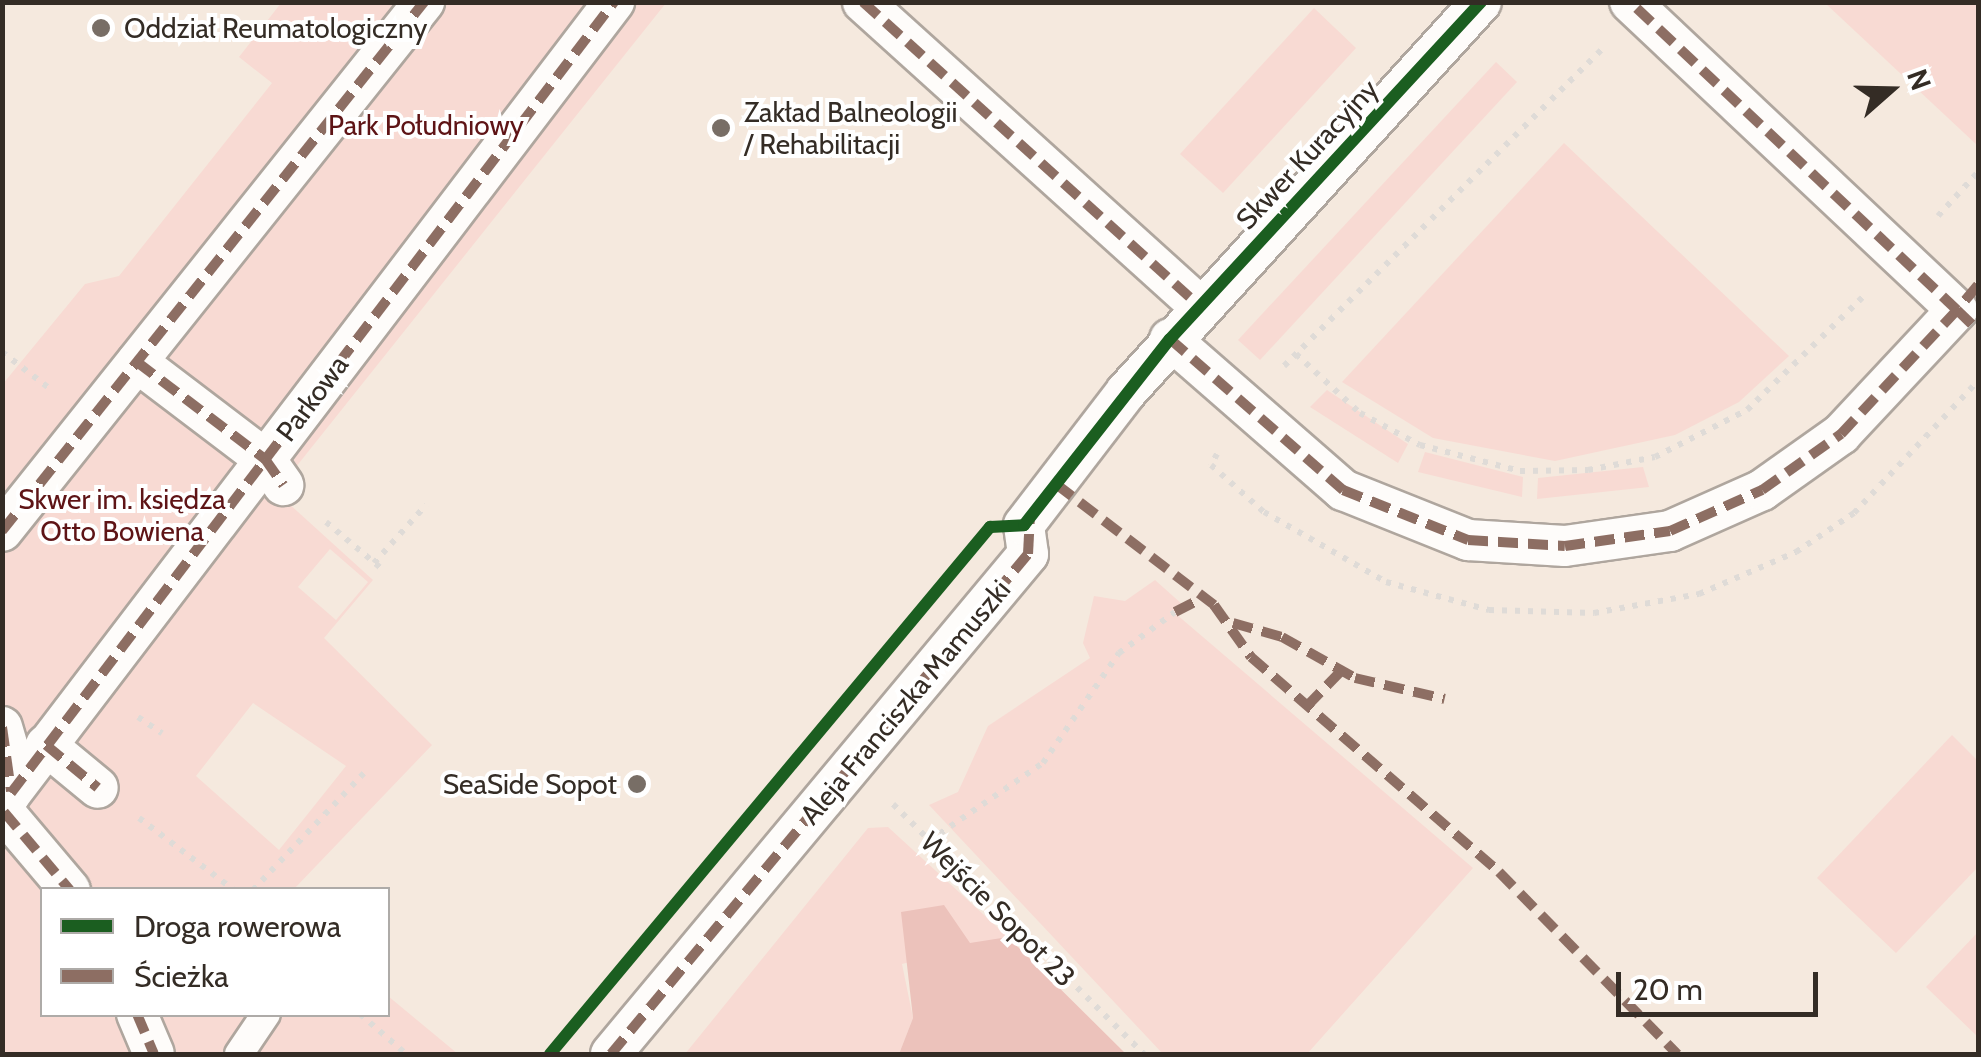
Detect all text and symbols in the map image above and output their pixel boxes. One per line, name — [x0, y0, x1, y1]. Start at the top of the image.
place label: Oddział Reumatologiczny — [124, 11, 427, 45]
marker: Oddział Reumatologiczny — [88, 15, 114, 41]
north arrow — [1841, 40, 1941, 140]
text: N — [1900, 65, 1939, 95]
street label: Skwer Kuracyjny — [1229, 72, 1385, 236]
place label: Zakład Balneologii / Rehabilitacji — [744, 95, 957, 161]
park label: Park Południowy — [328, 108, 524, 142]
marker: Zakład Balneologii / Rehabilitacji — [708, 115, 734, 141]
street label: Parkowa — [269, 348, 355, 448]
park label: Skwer im. księdza Otto Bowiena — [18, 482, 226, 548]
street label: Aleja Franciszka Mamuszki — [793, 573, 1017, 831]
place label: SeaSide Sopot — [443, 767, 617, 801]
marker: SeaSide Sopot — [626, 773, 648, 795]
street label: Wejście Sopot 23 — [914, 825, 1082, 993]
legend — [40, 887, 390, 1017]
text: Droga rowerowa — [134, 908, 341, 945]
scale bar — [1621, 952, 1824, 1014]
text: Ścieżka — [134, 958, 229, 995]
text: 20 m — [1633, 971, 1703, 1008]

